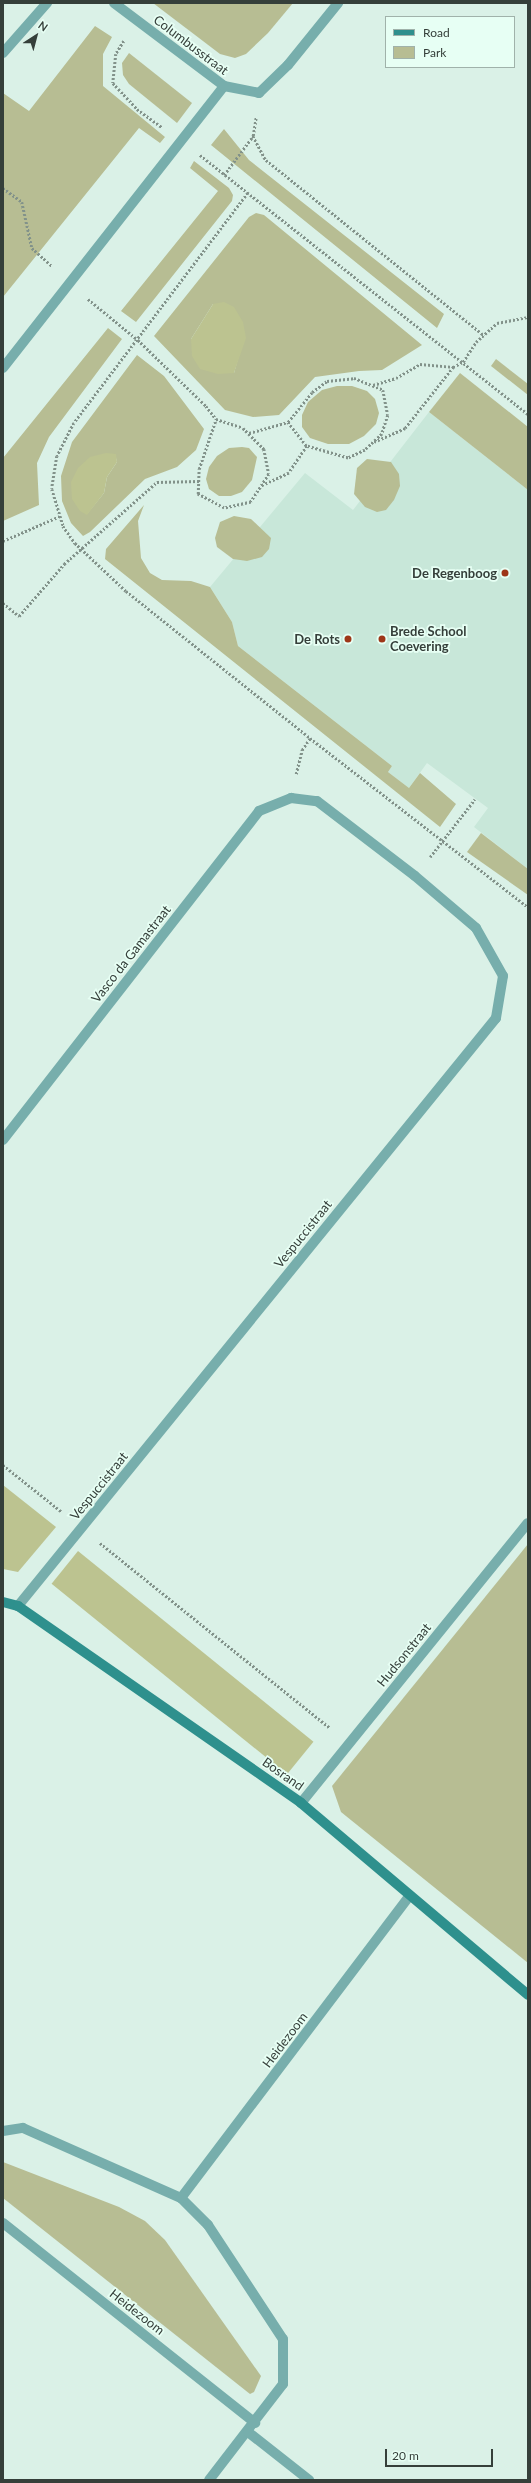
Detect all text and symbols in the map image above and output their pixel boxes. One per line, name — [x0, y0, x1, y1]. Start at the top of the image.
street label: Columbusstraat — [151, 12, 231, 78]
north arrow — [16, 16, 56, 56]
legend — [385, 16, 515, 68]
text: N — [36, 18, 51, 34]
text: Road — [423, 25, 450, 40]
text: Park — [423, 45, 446, 60]
place label: De Regenboog — [412, 565, 497, 581]
marker: De Regenboog — [500, 568, 510, 578]
place label: Brede School Coevering — [390, 624, 466, 655]
place label: De Rots — [294, 631, 340, 647]
marker: De Rots — [343, 634, 353, 644]
marker: Brede School Coevering — [377, 634, 387, 644]
street label: Vasco da Gamastraat — [88, 902, 174, 1006]
street label: Vespuccistraat — [271, 1197, 335, 1271]
street label: Vespuccistraat — [67, 1449, 131, 1523]
street label: Hudsonstraat — [374, 1620, 434, 1690]
street label: Bosrand — [259, 1754, 307, 1794]
street label: Heidezoom — [259, 2009, 311, 2071]
street label: Heidezoom — [107, 2286, 167, 2338]
scale bar — [387, 2441, 495, 2467]
text: 20 m — [392, 2448, 419, 2463]

